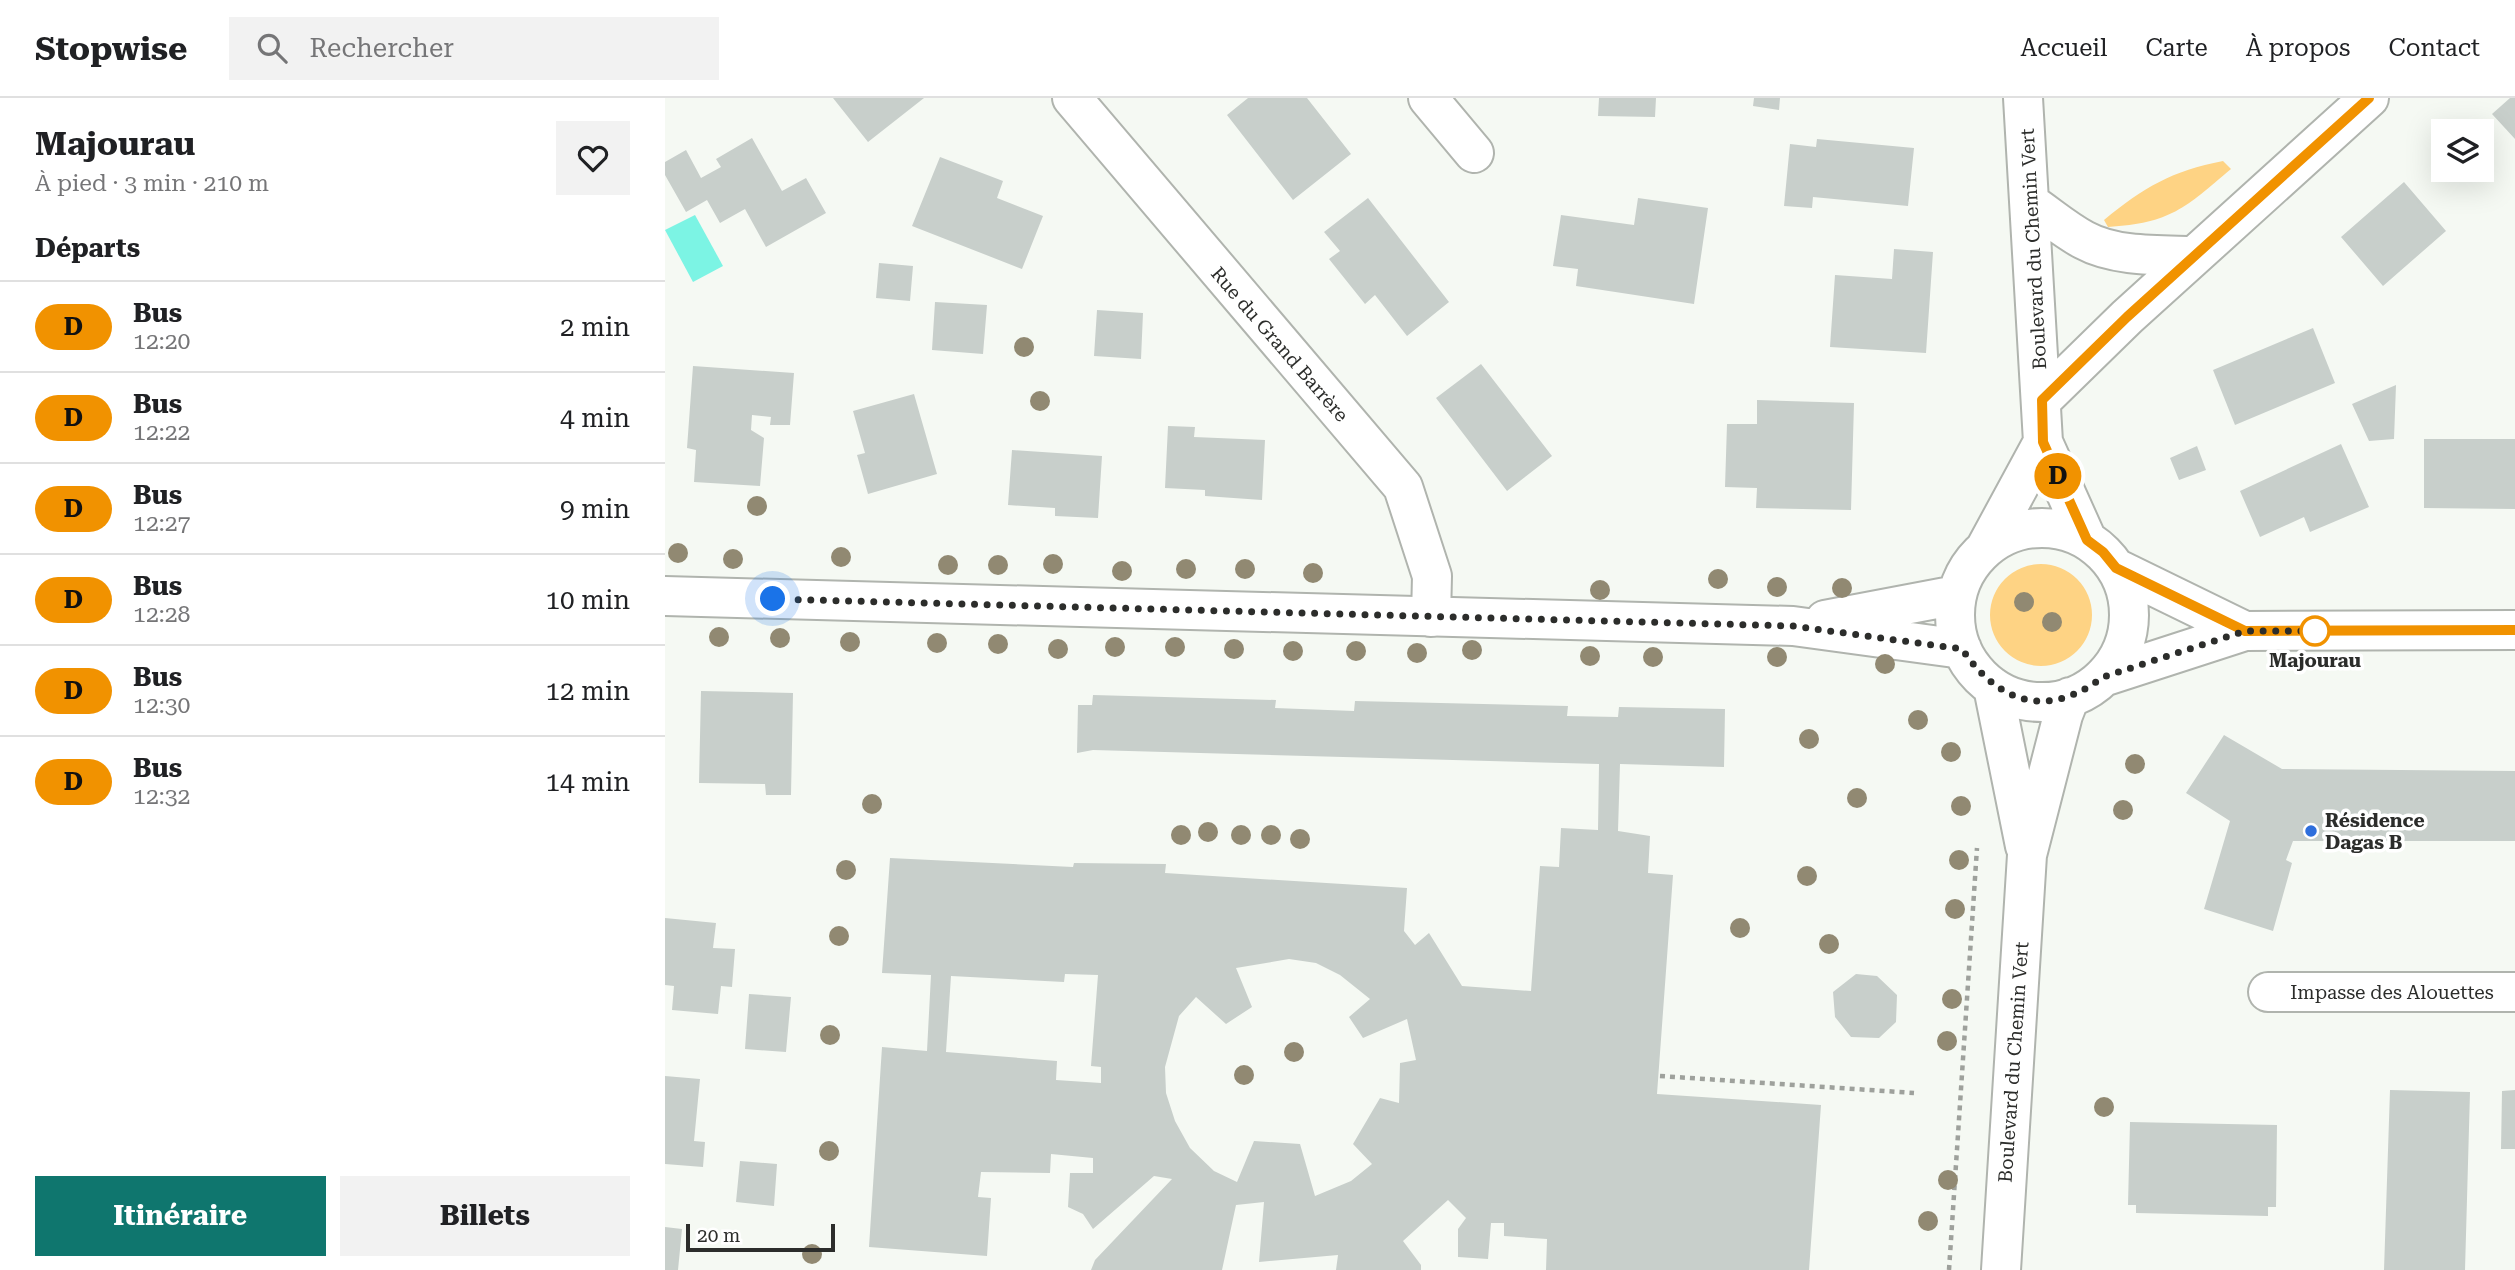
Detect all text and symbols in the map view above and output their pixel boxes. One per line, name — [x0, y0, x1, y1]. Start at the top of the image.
search box — [229, 17, 719, 80]
text: Stopwise — [35, 29, 187, 68]
icon: search — [253, 29, 291, 67]
text: Rechercher — [309, 33, 454, 63]
text: Accueil — [2021, 34, 2107, 62]
text: Carte — [2145, 34, 2208, 62]
text: À propos — [2246, 34, 2350, 62]
text: Contact — [2388, 34, 2480, 62]
map controls — [2431, 119, 2494, 182]
button: layers — [2431, 119, 2494, 182]
button: heart — [556, 121, 630, 195]
text: Majourau — [35, 124, 195, 163]
street label: Boulevard du Chemin Vert — [2016, 128, 2051, 370]
text: À pied · 3 min · 210 m — [35, 170, 269, 197]
text: Départs — [35, 233, 140, 263]
street label: Rue du Grand Barrère — [1206, 262, 1353, 426]
text: Bus — [133, 298, 182, 328]
text: 2 min — [560, 312, 630, 342]
text: D — [64, 313, 83, 341]
text: 12:20 — [133, 328, 190, 355]
text: Bus — [133, 389, 182, 419]
text: 4 min — [560, 403, 630, 433]
text: D — [64, 404, 83, 432]
text: 12:22 — [133, 419, 190, 446]
line badge: D — [2035, 453, 2081, 499]
text: D — [2048, 462, 2068, 490]
text: Bus — [133, 480, 182, 510]
text: 9 min — [560, 494, 630, 524]
text: D — [64, 495, 83, 523]
text: 12:27 — [133, 510, 190, 537]
text: Bus — [133, 571, 182, 601]
your location — [755, 581, 790, 616]
text: 10 min — [546, 585, 630, 615]
text: D — [64, 586, 83, 614]
text: 12:28 — [133, 601, 190, 628]
marker: Majourau — [2300, 616, 2330, 646]
place label: Majourau — [2269, 649, 2362, 672]
text: Bus — [133, 662, 182, 692]
text: 12 min — [546, 676, 630, 706]
text: D — [64, 677, 83, 705]
text: 12:30 — [133, 692, 190, 719]
text: Bus — [133, 753, 182, 783]
text: 14 min — [546, 767, 630, 797]
text: D — [64, 768, 83, 796]
text: 12:32 — [133, 783, 190, 810]
place label: Résidence Dagas B — [2325, 809, 2425, 854]
marker: Résidence Dagas B — [2303, 823, 2319, 839]
street label: Boulevard du Chemin Vert — [1994, 941, 2033, 1183]
street label: Impasse des Alouettes — [2290, 981, 2494, 1004]
button: Itinéraire — [35, 1176, 326, 1256]
button: Billets — [340, 1176, 630, 1256]
scale bar — [686, 1221, 835, 1253]
text: 20 m — [697, 1224, 740, 1247]

